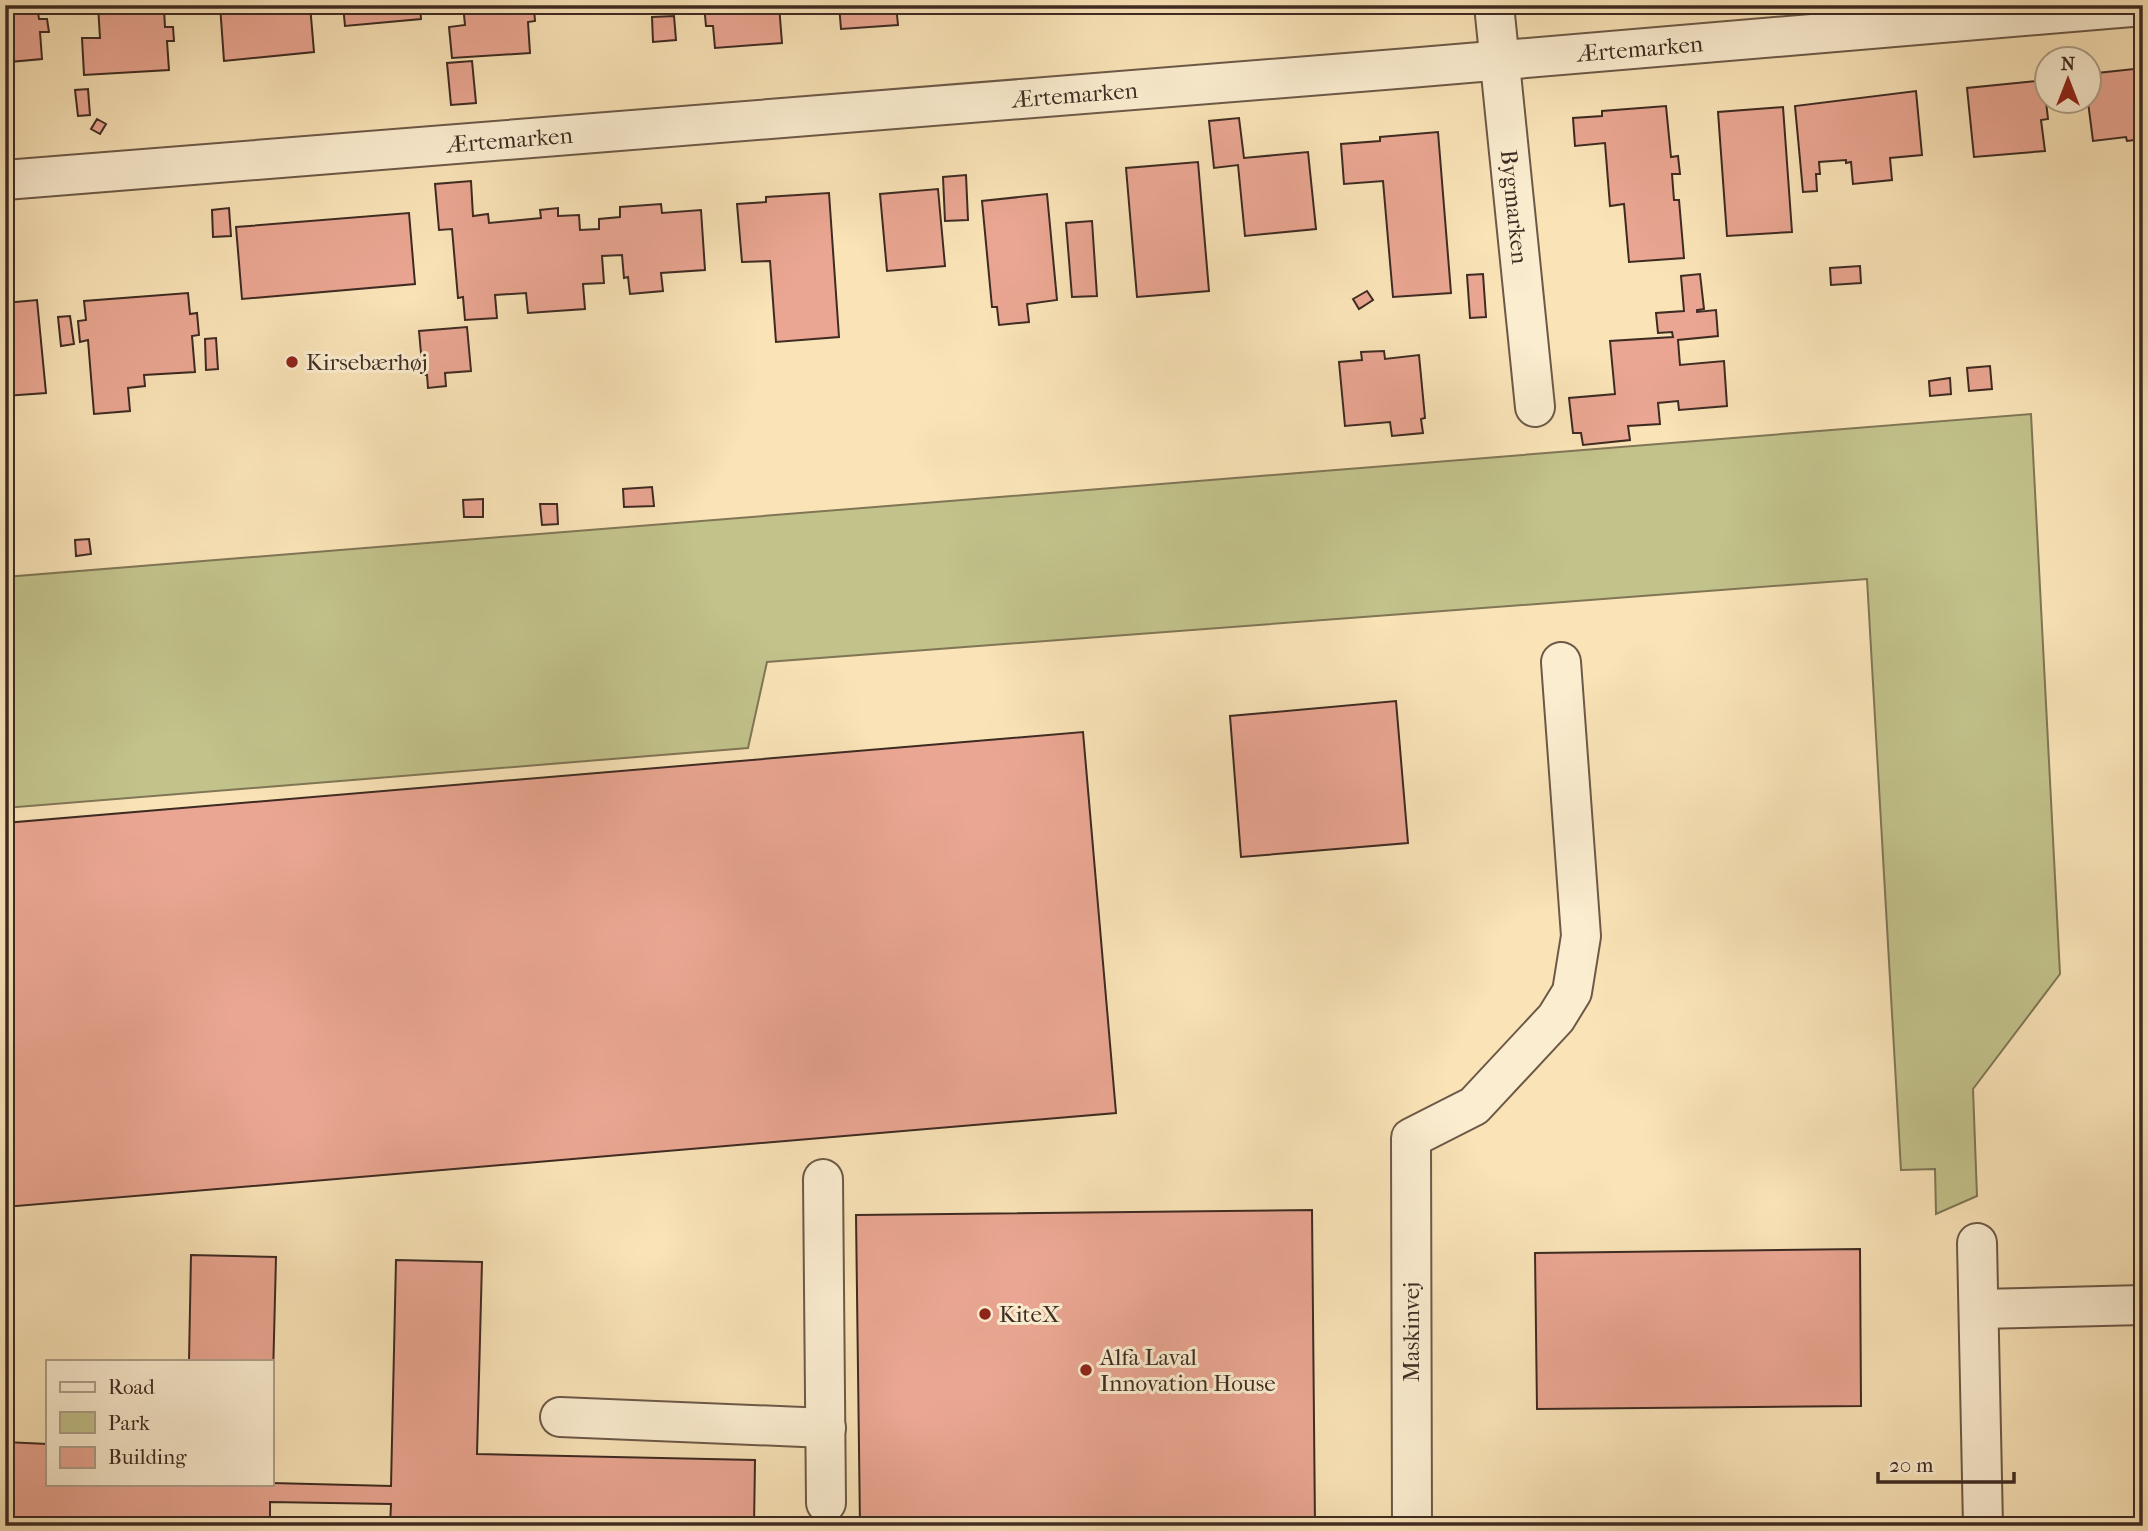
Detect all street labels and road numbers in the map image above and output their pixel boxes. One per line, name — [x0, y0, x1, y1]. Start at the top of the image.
street label: Ærtemarken — [1574, 30, 1705, 68]
street label: Ærtemarken — [1009, 77, 1140, 114]
street label: Ærtemarken — [444, 122, 574, 159]
street label: Bygmarken — [1495, 149, 1533, 266]
street label: Maskinvej — [1398, 1282, 1425, 1382]

